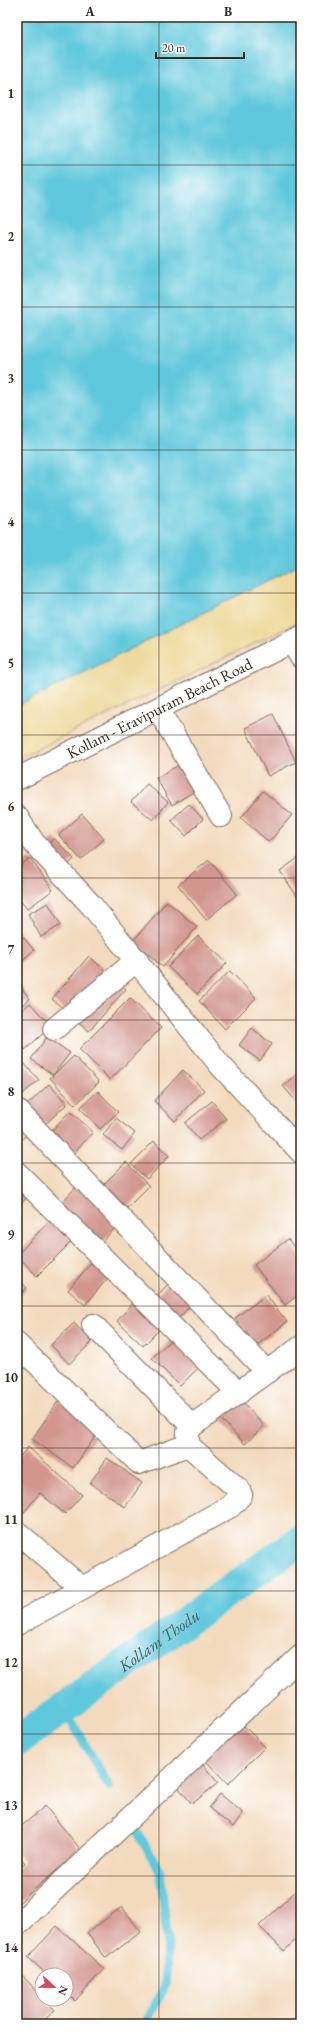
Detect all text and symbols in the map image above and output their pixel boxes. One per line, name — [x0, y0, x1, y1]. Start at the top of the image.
text: A — [84, 3, 95, 20]
text: B — [224, 3, 232, 20]
scale bar — [156, 34, 244, 60]
text: 20 m — [162, 40, 186, 56]
text: 1 — [8, 85, 15, 102]
text: 2 — [8, 228, 15, 245]
text: 3 — [8, 370, 15, 387]
text: 4 — [8, 513, 15, 530]
street label: Kollam - Eravipuram Beach Road — [63, 653, 257, 764]
text: 5 — [8, 655, 14, 672]
text: 6 — [8, 798, 15, 815]
text: 7 — [8, 941, 15, 958]
text: 8 — [8, 1083, 15, 1100]
text: 9 — [8, 1226, 15, 1243]
text: 10 — [4, 1369, 18, 1386]
text: 11 — [4, 1511, 18, 1528]
water label: Kollam Thodu — [113, 1604, 204, 1678]
text: 12 — [4, 1654, 18, 1671]
text: 13 — [4, 1797, 18, 1814]
text: 14 — [4, 1939, 18, 1956]
north arrow — [34, 1967, 74, 2007]
text: N — [55, 1984, 71, 1998]

